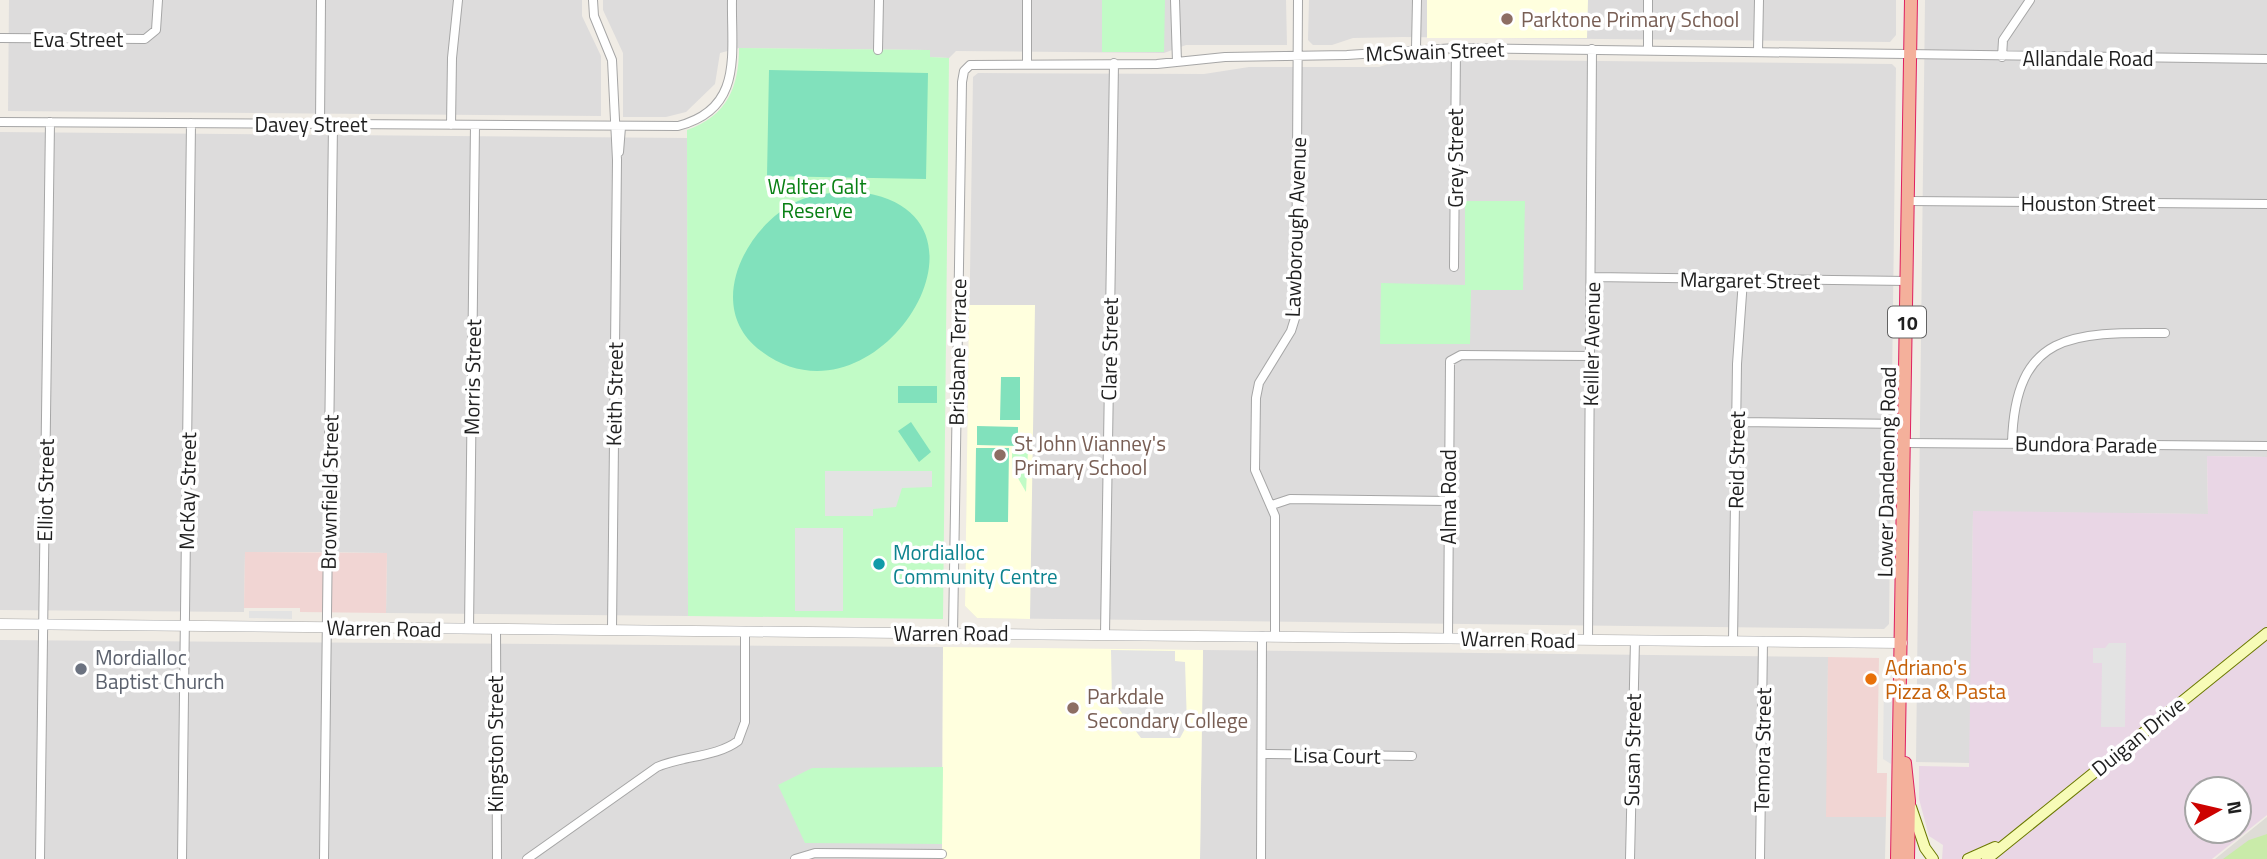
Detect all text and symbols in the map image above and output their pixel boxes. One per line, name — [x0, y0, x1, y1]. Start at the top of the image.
place label: Parktone Primary School — [1521, 3, 1739, 35]
marker: Parktone Primary School — [1499, 11, 1515, 27]
street label: Eva Street — [33, 23, 124, 55]
street label: McSwain Street — [1365, 33, 1506, 69]
street label: Allandale Road — [2022, 42, 2154, 74]
street label: Davey Street — [254, 108, 368, 140]
street label: Grey Street — [1439, 108, 1471, 208]
street label: Lawborough Avenue — [1276, 136, 1314, 318]
park label: Walter Galt Reserve — [767, 170, 867, 226]
street label: Houston Street — [2021, 187, 2156, 219]
street label: Margaret Street — [1680, 263, 1821, 297]
street label: Brisbane Terrace — [940, 278, 974, 426]
street label: Keiller Avenue — [1574, 281, 1608, 407]
street label: Clare Street — [1092, 296, 1126, 401]
road number: 10 — [1888, 306, 1926, 338]
street label: Morris Street — [455, 318, 489, 435]
street label: Keith Street — [597, 341, 631, 446]
street label: Lower Dandenong Road — [1868, 366, 1904, 578]
street label: Reid Street — [1719, 410, 1753, 509]
street label: Brownfield Street — [312, 414, 346, 570]
place label: St John Vianney's Primary School — [1014, 427, 1166, 483]
street label: Bundora Parade — [2015, 427, 2157, 461]
street label: McKay Street — [170, 431, 204, 550]
street label: Elliot Street — [28, 438, 62, 542]
marker: St John Vianney's Primary School — [992, 447, 1008, 463]
street label: Alma Road — [1432, 449, 1464, 545]
place label: Mordialloc Community Centre — [893, 536, 1058, 592]
marker: Mordialloc Community Centre — [871, 556, 887, 572]
street label: Warren Road — [326, 611, 442, 645]
street label: Warren Road — [893, 617, 1009, 649]
street label: Warren Road — [1460, 622, 1576, 656]
place label: Mordialloc Baptist Church — [95, 641, 225, 697]
place label: Adriano's Pizza & Pasta — [1885, 651, 2006, 707]
marker: Mordialloc Baptist Church — [73, 661, 89, 677]
marker: Adriano's Pizza & Pasta — [1863, 671, 1879, 687]
street label: Kingston Street — [479, 675, 511, 812]
place label: Parkdale Secondary College — [1087, 680, 1248, 736]
street label: Temora Street — [1745, 687, 1779, 813]
street label: Duigan Drive — [2084, 688, 2192, 784]
street label: Susan Street — [1615, 693, 1649, 807]
marker: Parkdale Secondary College — [1065, 700, 1081, 716]
street label: Lisa Court — [1293, 738, 1382, 772]
north arrow — [2183, 775, 2253, 845]
text: N — [2220, 799, 2251, 816]

